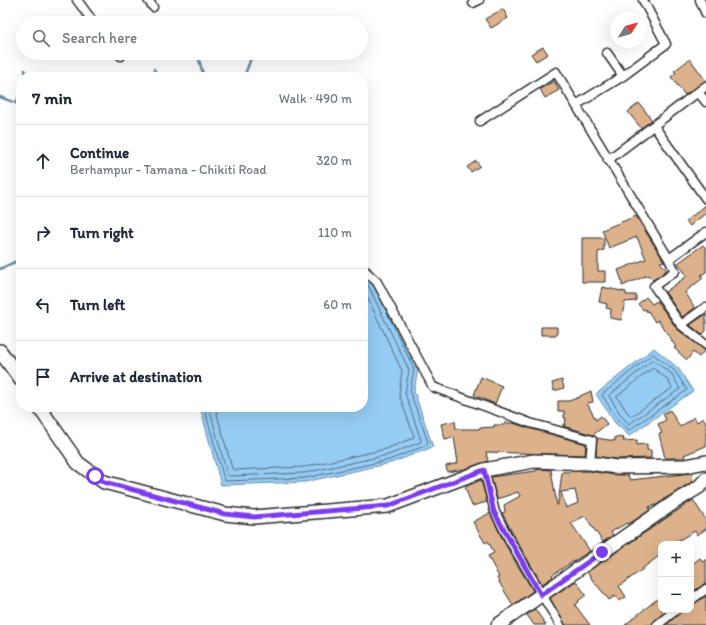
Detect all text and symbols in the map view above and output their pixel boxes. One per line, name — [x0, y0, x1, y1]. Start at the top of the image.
north arrow — [610, 12, 646, 48]
search box — [16, 16, 368, 60]
icon: search — [30, 27, 52, 49]
text: Search here — [62, 29, 137, 47]
text: 7 min — [32, 88, 72, 108]
text: Walk · 490 m — [279, 91, 352, 106]
text: Continue — [70, 144, 129, 162]
icon: ahead — [32, 150, 54, 172]
text: 320 m — [316, 153, 352, 168]
text: Berhampur - Tamana - Chikiti Road — [70, 162, 266, 177]
icon: right — [32, 222, 54, 244]
text: Turn right — [70, 224, 134, 242]
text: 110 m — [318, 225, 352, 240]
icon: left — [32, 294, 54, 316]
text: Turn left — [70, 296, 125, 314]
text: 60 m — [323, 297, 352, 312]
icon: arrive — [32, 366, 54, 388]
text: Arrive at destination — [70, 368, 202, 386]
route start — [86, 467, 104, 485]
map controls — [658, 541, 694, 613]
button: + — [658, 541, 694, 577]
route end — [593, 543, 611, 561]
button: − — [658, 577, 694, 613]

